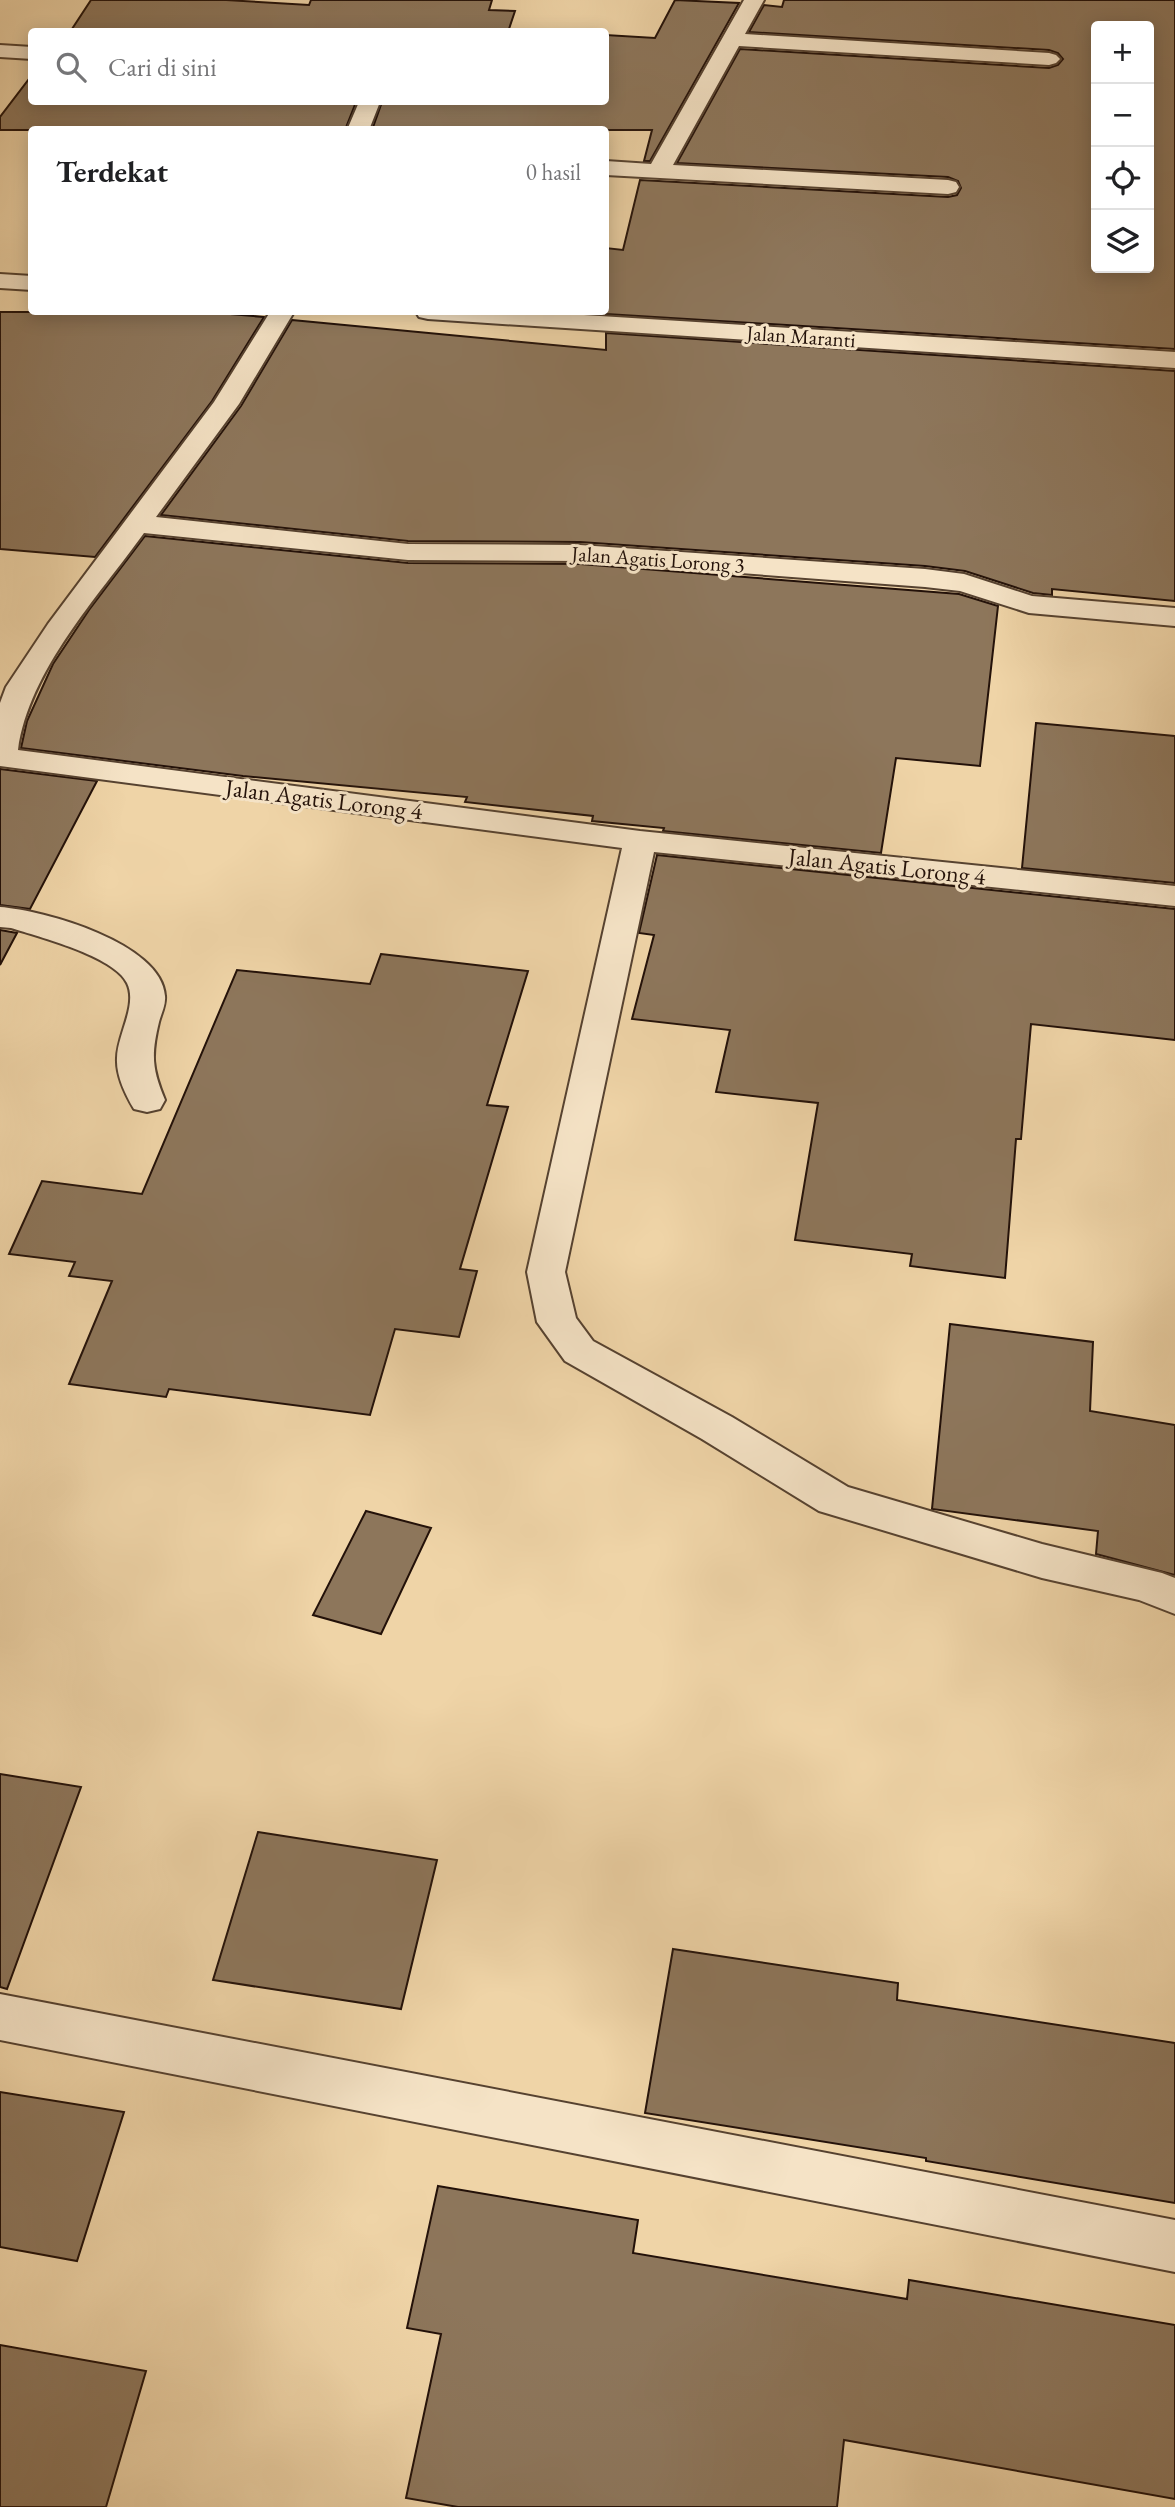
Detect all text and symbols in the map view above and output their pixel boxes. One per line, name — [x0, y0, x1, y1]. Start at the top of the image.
map controls — [1091, 21, 1154, 273]
button: + — [1091, 21, 1154, 84]
search box — [28, 28, 609, 105]
icon: search — [52, 48, 90, 86]
text: Cari di sini — [108, 50, 217, 84]
button: − — [1091, 84, 1154, 147]
button: locate — [1091, 147, 1154, 210]
text: Terdekat — [56, 152, 168, 191]
text: 0 hasil — [526, 157, 581, 187]
button: layers — [1091, 210, 1154, 273]
street label: Jalan Maranti — [744, 319, 856, 353]
street label: Jalan Agatis Lorong 3 — [568, 539, 746, 579]
street label: Jalan Agatis Lorong 4 — [222, 771, 425, 827]
street label: Jalan Agatis Lorong 4 — [785, 840, 988, 892]

